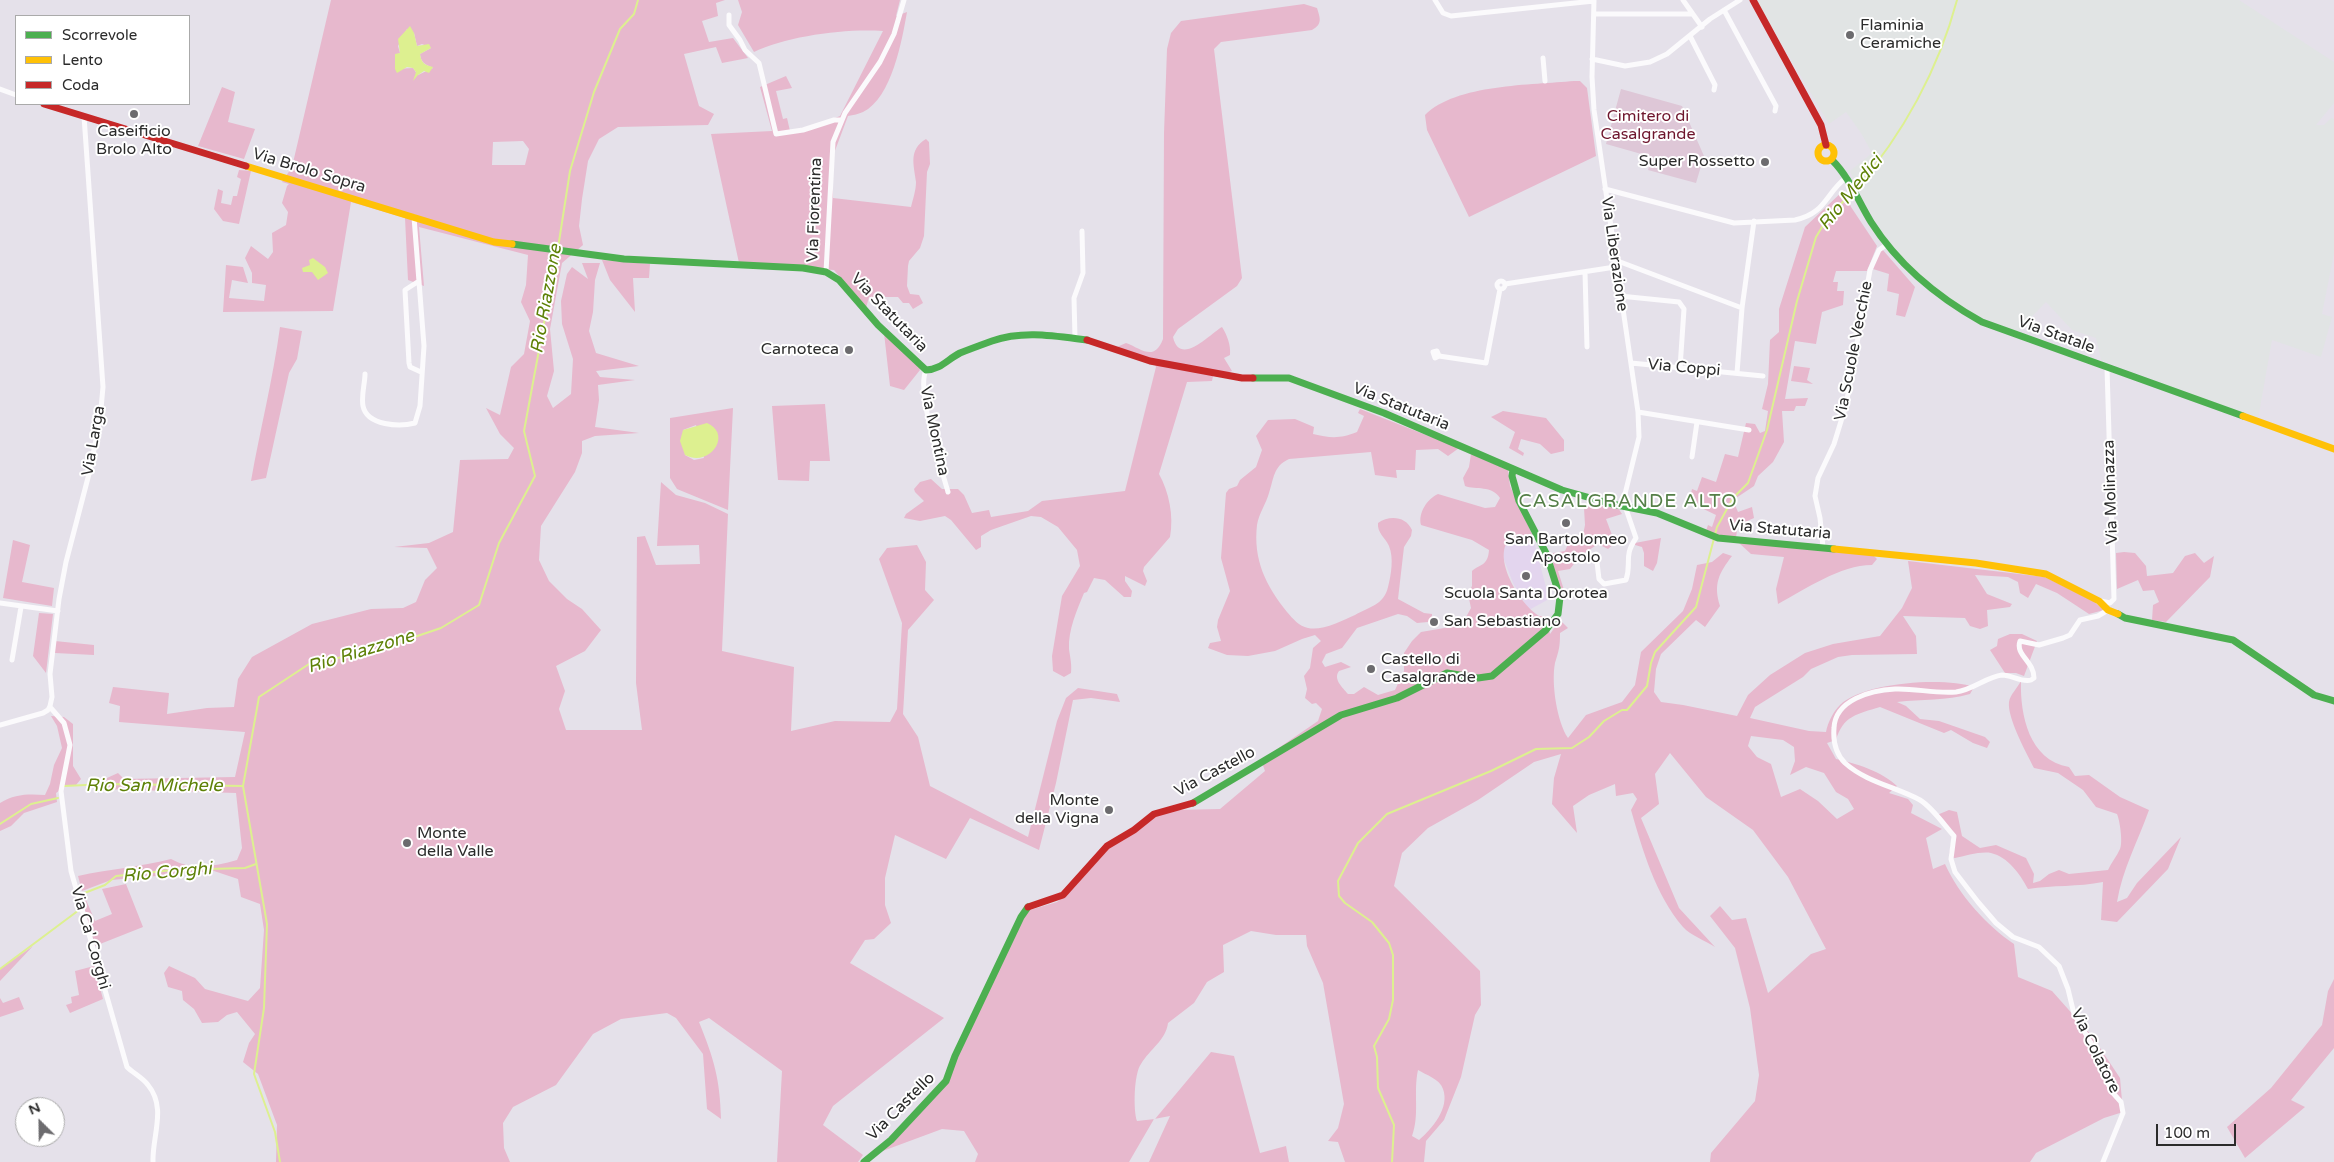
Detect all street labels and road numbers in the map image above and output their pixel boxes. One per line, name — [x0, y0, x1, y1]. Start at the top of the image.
street label: Via Brolo Sopra — [250, 145, 368, 197]
street label: Via Fiorentina — [804, 157, 826, 263]
street label: Via Liberazione — [1596, 195, 1632, 313]
street label: Via Statutaria — [846, 269, 932, 357]
street label: Via Scuole Vecchie — [1831, 279, 1877, 423]
street label: Via Statale — [2015, 312, 2097, 358]
street label: Via Coppi — [1647, 355, 1721, 381]
street label: Via Statutaria — [1350, 379, 1452, 435]
street label: Via Montina — [915, 384, 953, 478]
street label: Via Larga — [78, 404, 110, 478]
street label: Via Molinazza — [2100, 439, 2122, 545]
street label: Via Statutaria — [1728, 516, 1832, 544]
street label: Via Castello — [1171, 743, 1259, 801]
street label: Via Ca' Corghi — [66, 884, 114, 992]
street label: Via Colatore — [2066, 1005, 2124, 1097]
street label: Via Castello — [863, 1069, 939, 1145]

